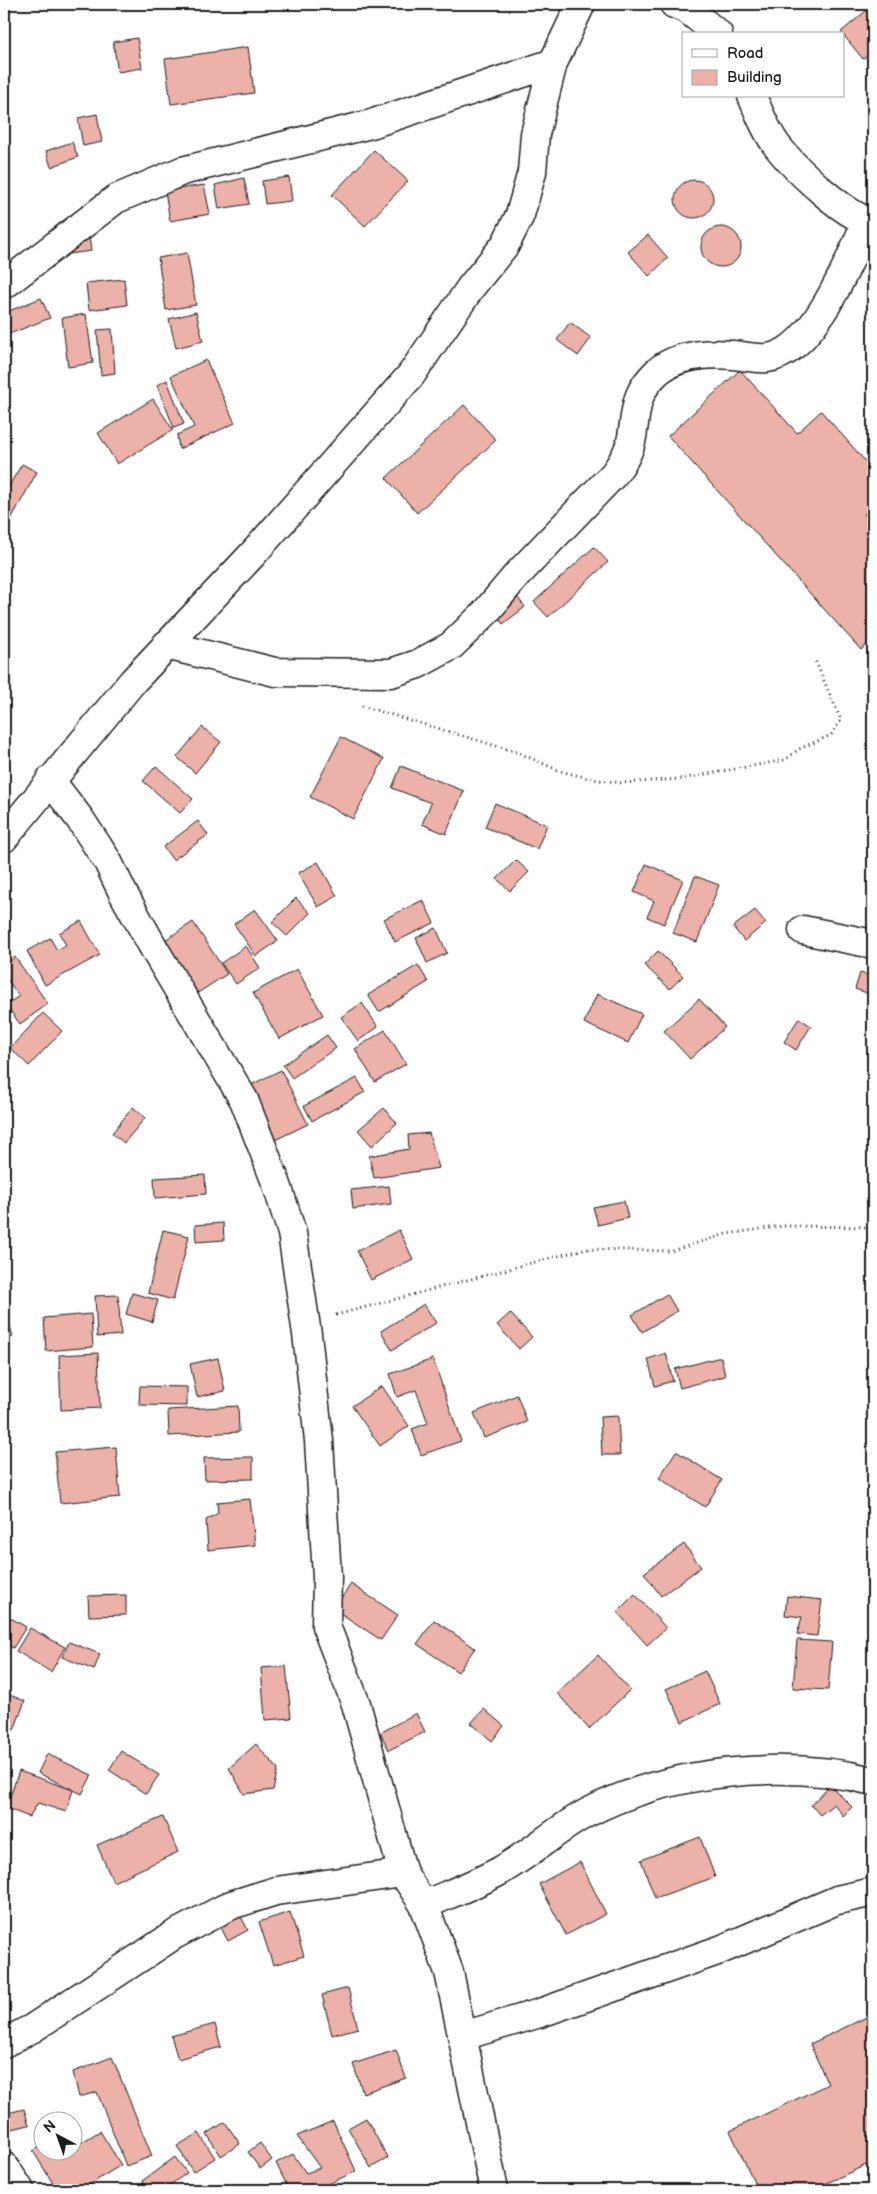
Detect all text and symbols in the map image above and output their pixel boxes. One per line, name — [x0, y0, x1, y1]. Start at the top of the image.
legend — [682, 32, 844, 98]
text: Road — [727, 44, 763, 63]
text: Building — [727, 68, 782, 87]
north arrow — [32, 2112, 82, 2162]
text: N — [40, 2117, 59, 2136]

